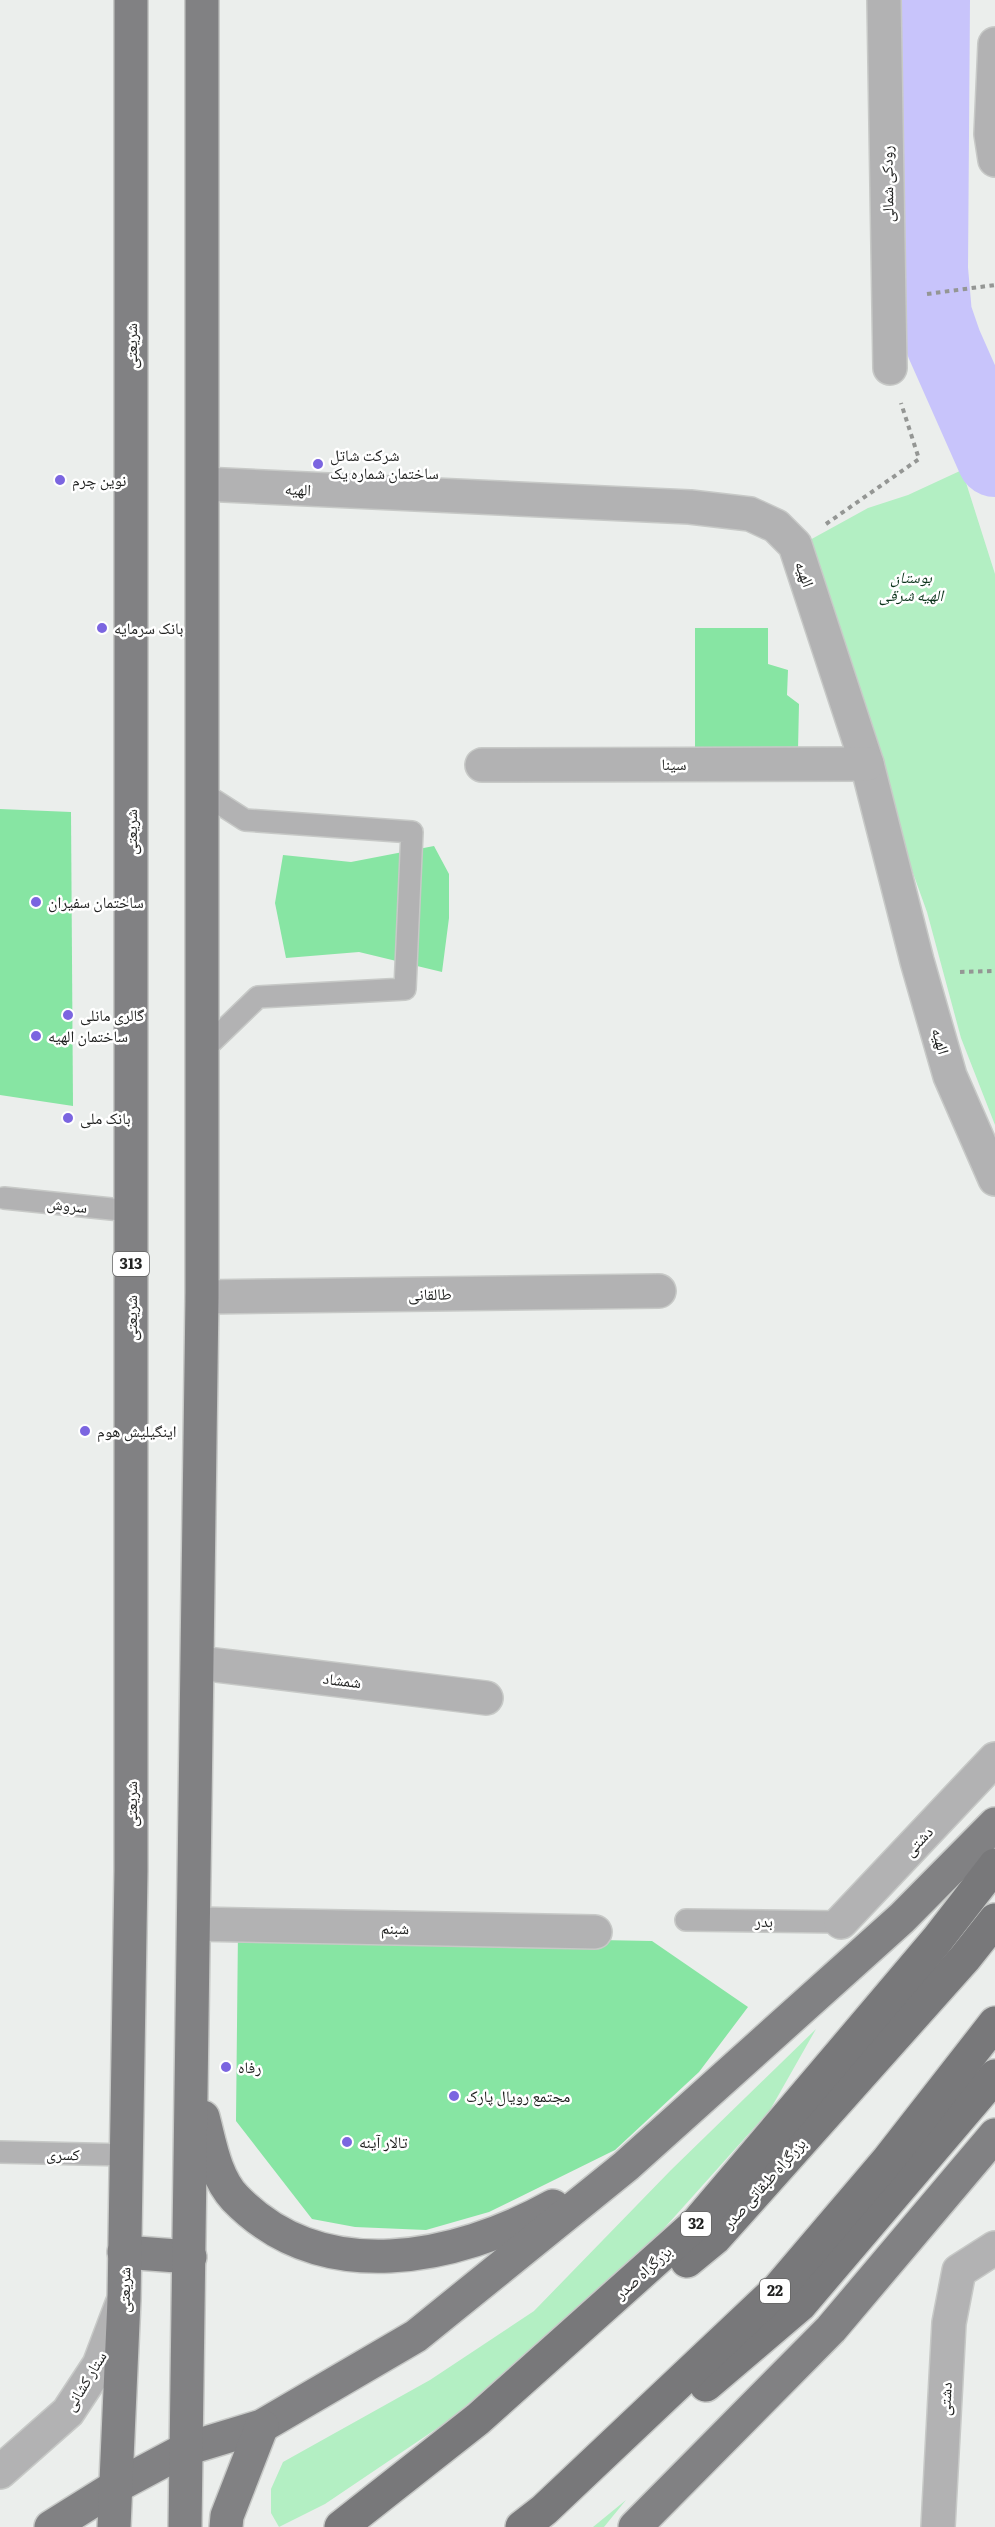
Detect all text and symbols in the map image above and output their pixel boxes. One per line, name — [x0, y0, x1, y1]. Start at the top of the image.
street label: رودکی شمالی — [873, 145, 899, 223]
street label: شریعتی — [118, 323, 142, 369]
place label: شرکت شاتل ساختمان شماره یک — [330, 442, 439, 484]
marker: شرکت شاتل ساختمان شماره یک — [311, 457, 325, 471]
place label: نوین چرم — [72, 467, 126, 491]
marker: نوین چرم — [53, 473, 67, 487]
street label: الهیه — [284, 475, 312, 501]
street label: الهیه — [790, 557, 822, 590]
park label: بوستان الهیه شرقی — [879, 564, 945, 606]
place label: بانک سرمایه — [114, 615, 184, 639]
marker: بانک سرمایه — [95, 621, 109, 635]
street label: سینا — [661, 751, 687, 775]
street label: شریعتی — [118, 809, 142, 855]
place label: ساختمان سفیران — [48, 889, 144, 913]
marker: ساختمان سفیران — [29, 895, 43, 909]
place label: گالری مانلی — [80, 1002, 145, 1026]
marker: گالری مانلی — [61, 1008, 75, 1022]
place label: ساختمان الهیه — [48, 1023, 128, 1047]
street label: الهیه — [927, 1025, 957, 1057]
marker: ساختمان الهیه — [29, 1029, 43, 1043]
place label: بانک ملی — [80, 1105, 131, 1129]
marker: بانک ملی — [61, 1111, 75, 1125]
street label: سروش — [46, 1190, 89, 1218]
road number: 313 — [113, 1252, 149, 1276]
street label: طالقانی — [408, 1281, 452, 1305]
street label: شریعتی — [118, 1295, 142, 1341]
place label: اینگیلیش هوم — [97, 1418, 177, 1442]
marker: اینگیلیش هوم — [78, 1424, 92, 1438]
street label: شمشاد — [322, 1665, 363, 1693]
street label: شریعتی — [118, 1781, 142, 1827]
street label: دشتی — [897, 1820, 938, 1861]
street label: بدر — [754, 1908, 773, 1932]
street label: شبنم — [381, 1915, 409, 1939]
place label: رفاه — [238, 2054, 261, 2078]
marker: رفاه — [219, 2060, 233, 2074]
place label: مجتمع رویال پارک — [466, 2083, 570, 2107]
marker: مجتمع رویال پارک — [447, 2089, 461, 2103]
place label: تالار آینه — [359, 2129, 408, 2153]
street label: بزرگراه طبقاتی صدر — [715, 2132, 811, 2234]
marker: تالار آینه — [340, 2135, 354, 2149]
street label: کسری — [46, 2141, 80, 2165]
road number: 32 — [681, 2212, 711, 2236]
street label: بزرگراه صدر — [608, 2239, 676, 2304]
street label: شریعتی — [111, 2267, 135, 2313]
road number: 22 — [760, 2279, 790, 2303]
street label: ستار کشانی — [57, 2346, 112, 2415]
street label: دشتی — [931, 2381, 957, 2417]

